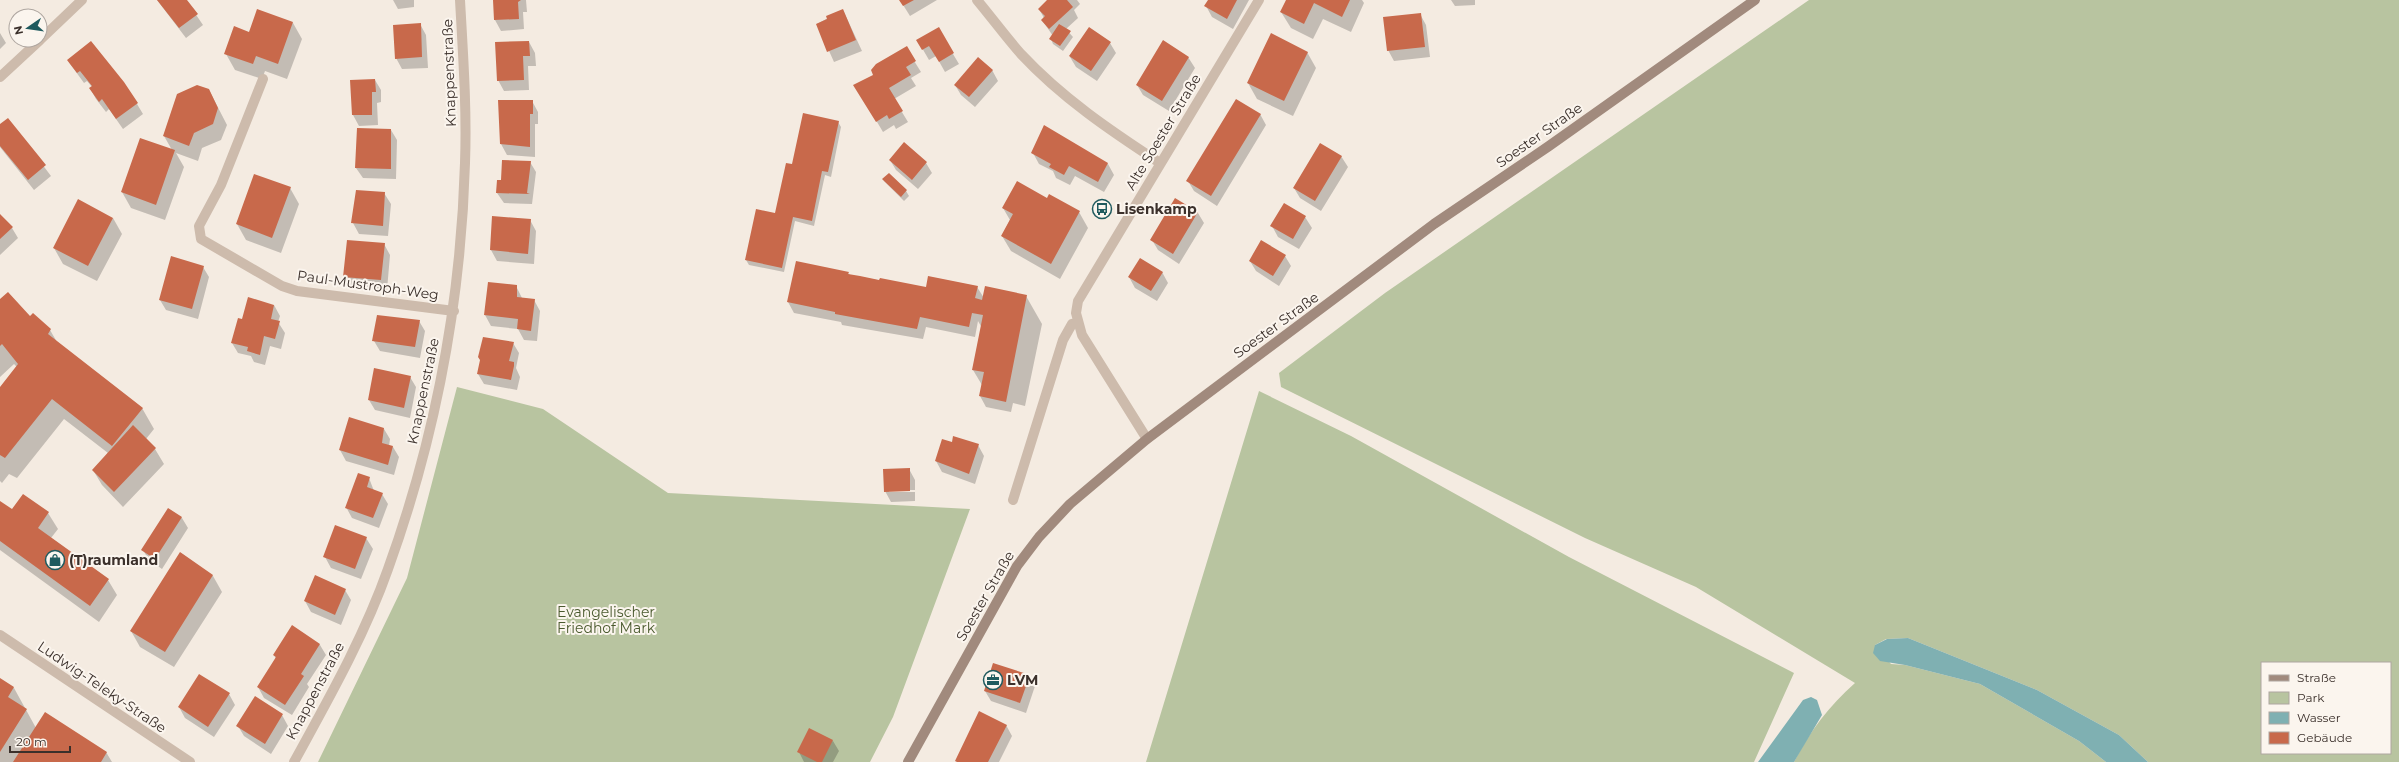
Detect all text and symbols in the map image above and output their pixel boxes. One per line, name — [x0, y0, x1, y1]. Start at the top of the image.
north arrow — [8, 8, 48, 48]
street label: Knappenstraße — [438, 19, 460, 127]
text: N — [10, 24, 26, 36]
street label: Alte Soester Straße — [1121, 71, 1205, 193]
street label: Soester Straße — [1492, 99, 1586, 171]
bus stop icon: Lisenkamp — [1091, 198, 1113, 220]
place label: Lisenkamp — [1116, 200, 1197, 218]
street label: Paul-Mustroph-Weg — [296, 266, 440, 304]
street label: Soester Straße — [1230, 288, 1322, 362]
street label: Knappenstraße — [403, 336, 443, 446]
street label: Soester Straße — [952, 548, 1018, 644]
shop icon: (T)raumland — [44, 549, 66, 571]
place label: (T)raumland — [69, 551, 158, 569]
park label: Evangelischer Friedhof Mark — [557, 603, 656, 637]
street label: Ludwig-Teleky-Straße — [34, 637, 170, 737]
street label: Knappenstraße — [282, 639, 348, 743]
legend — [2261, 662, 2391, 754]
office icon: LVM — [982, 669, 1004, 691]
text: Straße — [2297, 670, 2336, 685]
place label: LVM — [1007, 671, 1038, 689]
text: Park — [2297, 690, 2325, 705]
text: Wasser — [2297, 710, 2341, 725]
scale bar — [10, 728, 70, 754]
text: Gebäude — [2297, 730, 2352, 745]
text: 20 m — [16, 734, 47, 749]

